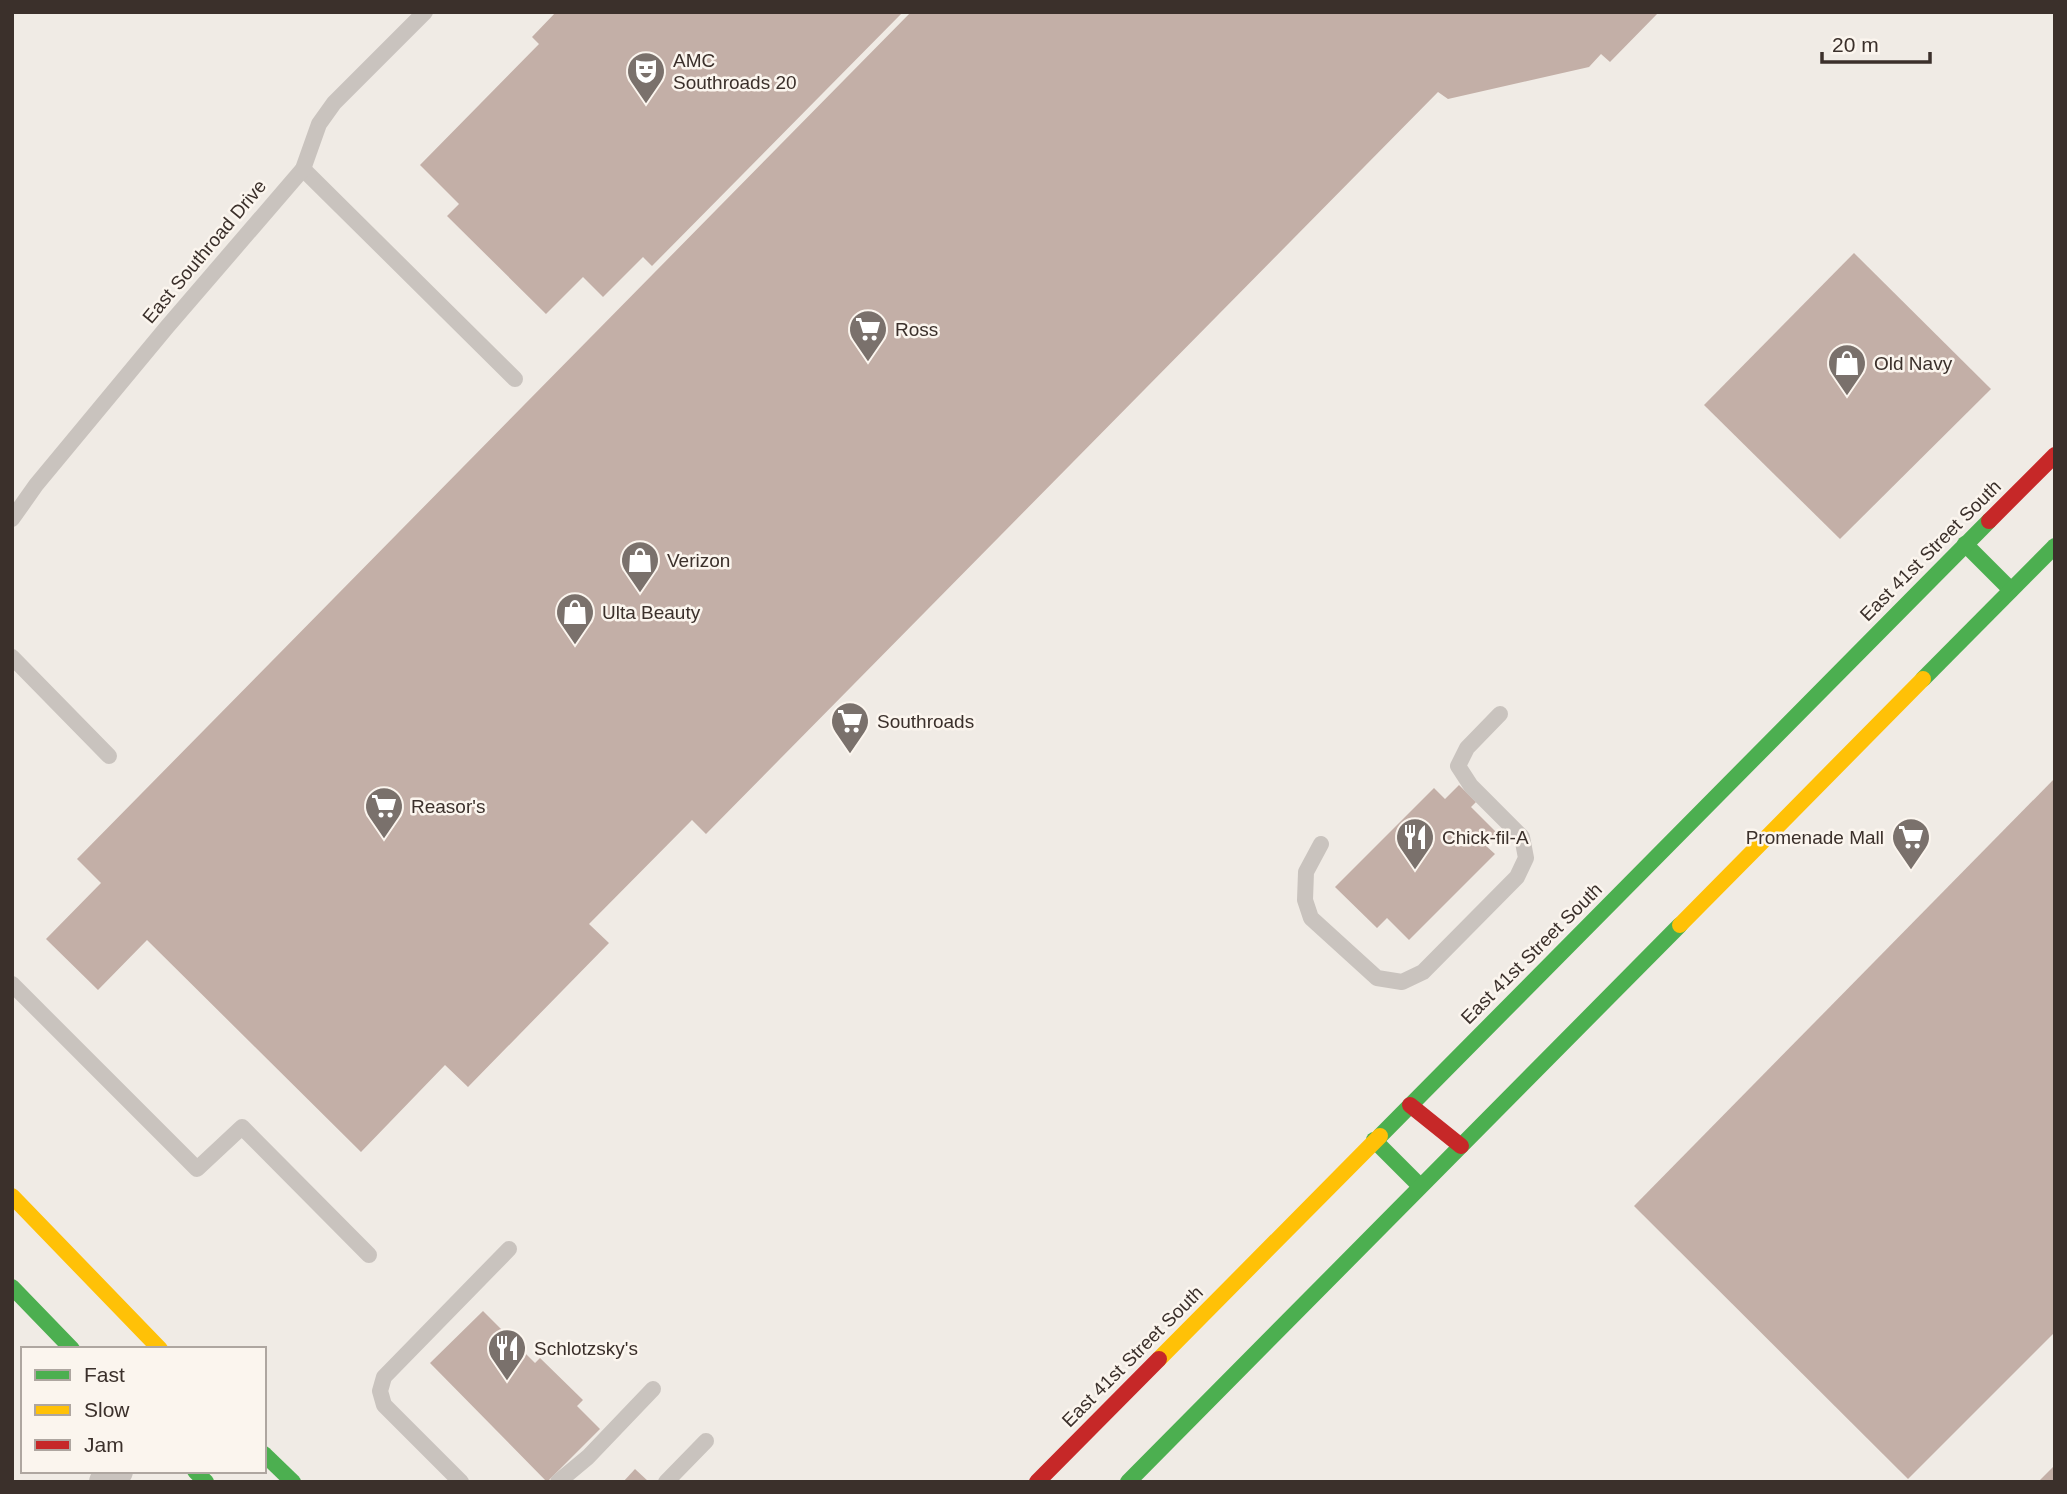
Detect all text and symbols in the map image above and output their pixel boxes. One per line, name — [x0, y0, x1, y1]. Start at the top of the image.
scale bar — [1822, 21, 1930, 65]
text: 20 m — [1832, 33, 1879, 56]
theatre icon: AMC Southroads 20 — [625, 50, 667, 105]
place label: AMC Southroads 20 — [673, 50, 797, 93]
street label: East Southroad Drive — [138, 175, 270, 327]
supermarket icon: Ross — [847, 308, 889, 363]
place label: Ross — [895, 319, 938, 340]
shop icon: Old Navy — [1826, 342, 1868, 397]
place label: Old Navy — [1874, 353, 1953, 374]
street label: East 41st Street South — [1856, 476, 2005, 625]
shop icon: Verizon — [619, 539, 661, 594]
place label: Verizon — [667, 550, 730, 571]
shop icon: Ulta Beauty — [554, 591, 596, 646]
place label: Ulta Beauty — [602, 602, 701, 623]
supermarket icon: Southroads — [829, 700, 871, 755]
place label: Southroads — [877, 711, 974, 732]
supermarket icon: Reasor's — [363, 785, 405, 840]
place label: Reasor's — [411, 796, 485, 817]
restaurant icon: Chick-fil-A — [1394, 816, 1436, 871]
supermarket icon: Promenade Mall — [1890, 816, 1932, 871]
place label: Chick-fil-A — [1442, 827, 1529, 848]
place label: Promenade Mall — [1746, 827, 1884, 848]
street label: East 41st Street South — [1457, 879, 1606, 1028]
street label: East 41st Street South — [1058, 1282, 1207, 1431]
restaurant icon: Schlotzsky's — [486, 1327, 528, 1382]
place label: Schlotzsky's — [534, 1338, 638, 1359]
legend — [21, 1347, 266, 1473]
text: Fast — [84, 1363, 125, 1386]
text: Slow — [84, 1398, 130, 1421]
text: Jam — [84, 1433, 124, 1456]

